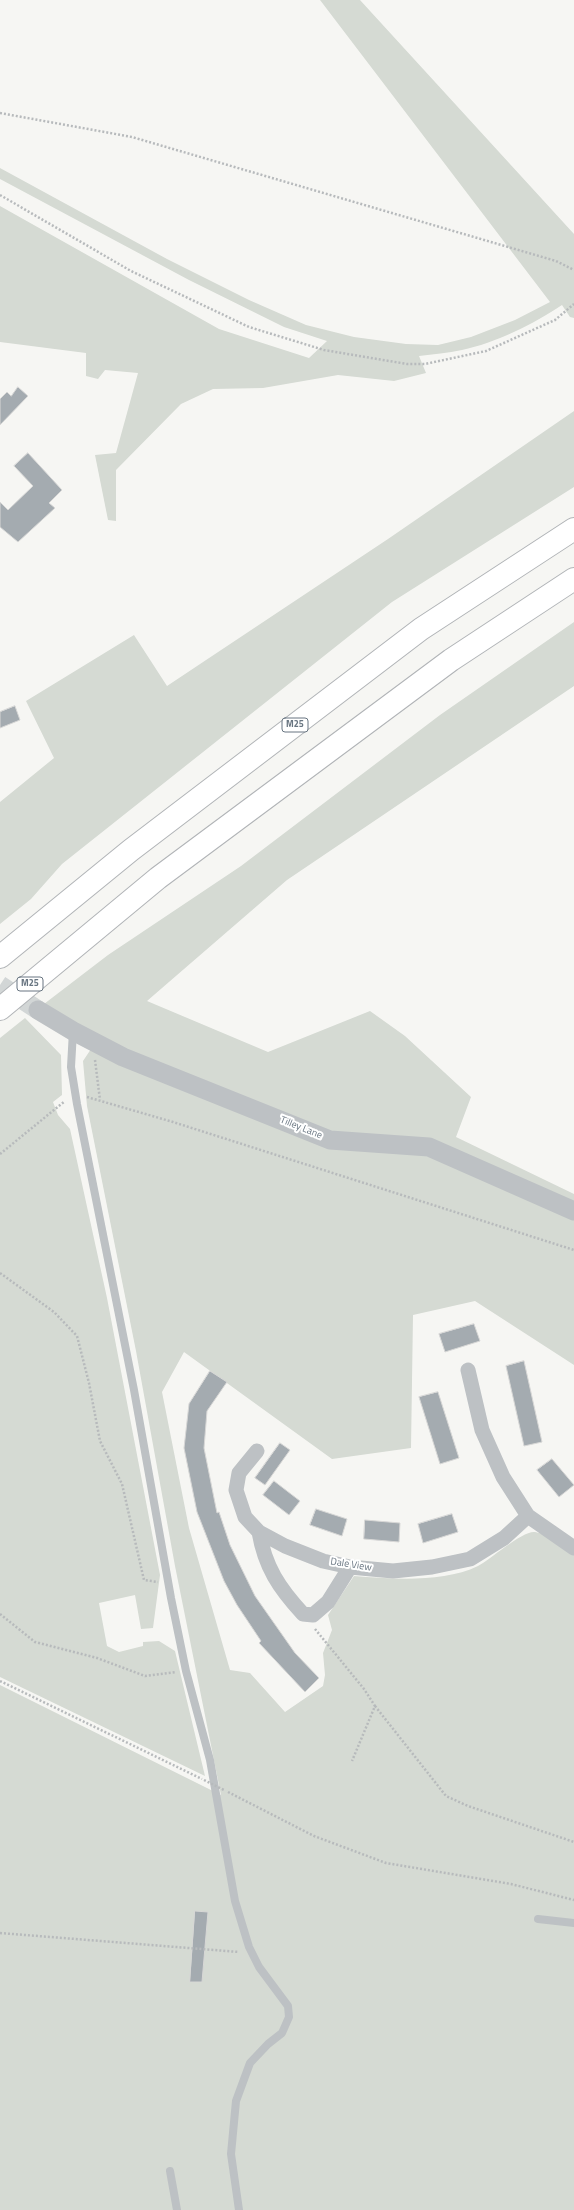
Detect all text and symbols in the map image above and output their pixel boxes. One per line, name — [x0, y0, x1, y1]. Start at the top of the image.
road number: M25 — [282, 718, 308, 732]
road number: M25 — [17, 977, 43, 991]
street label: Tilley Lane — [278, 1114, 324, 1142]
street label: Dale View — [329, 1556, 373, 1574]

